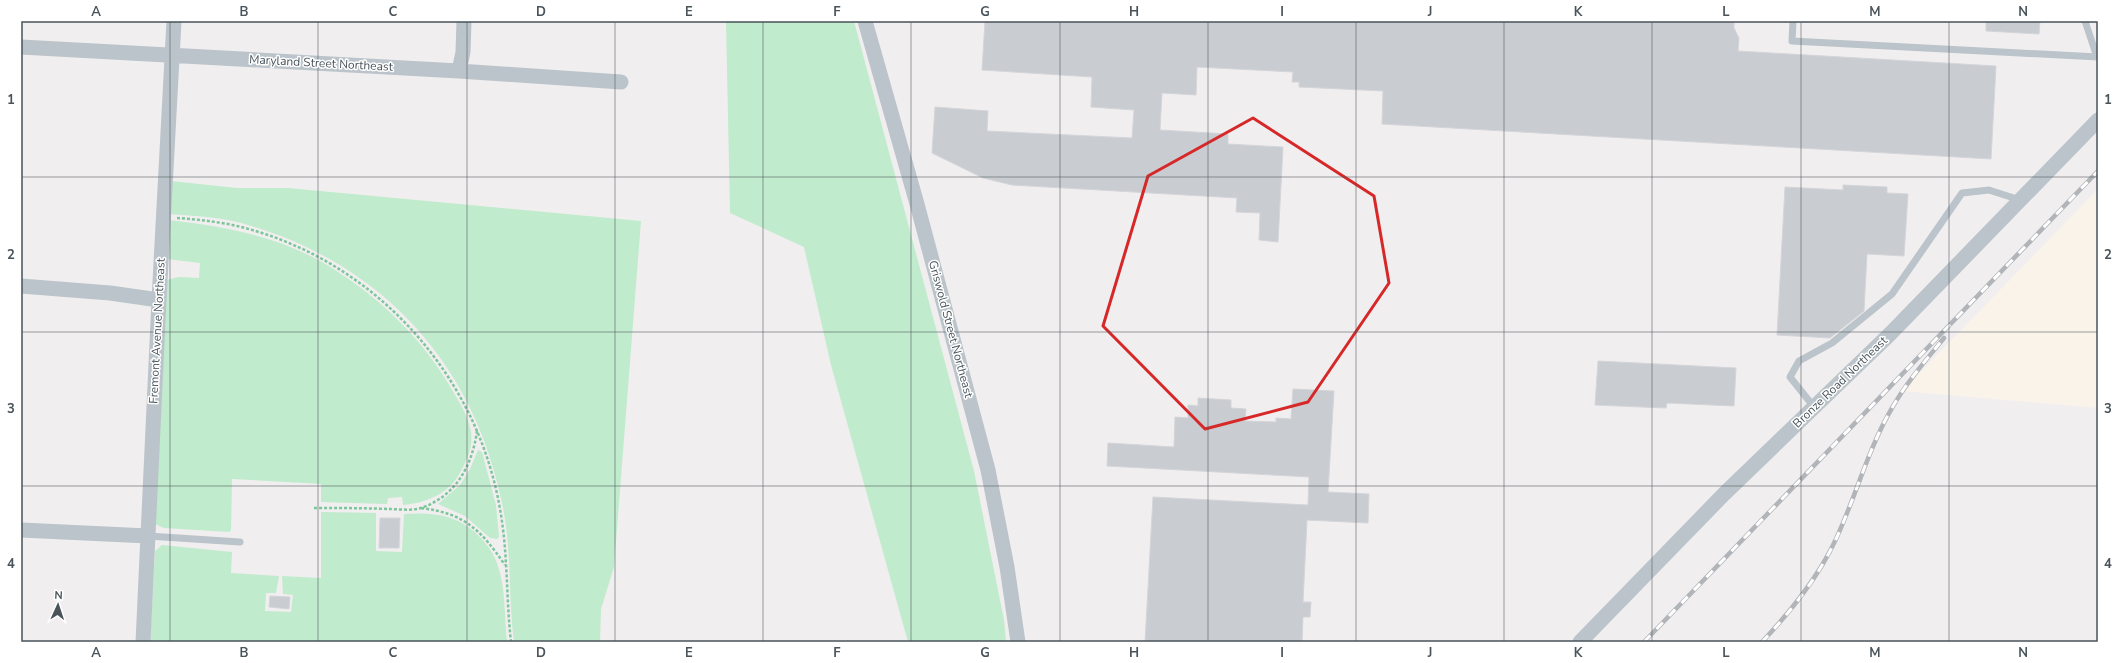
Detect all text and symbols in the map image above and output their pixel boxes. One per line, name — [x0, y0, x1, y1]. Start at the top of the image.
text: A — [91, 3, 101, 21]
text: B — [240, 3, 249, 21]
text: C — [389, 3, 398, 21]
text: D — [536, 3, 546, 21]
text: E — [685, 3, 693, 21]
text: F — [833, 3, 841, 21]
text: G — [980, 3, 990, 21]
text: H — [1129, 3, 1139, 21]
text: I — [1280, 3, 1284, 21]
text: J — [1427, 3, 1432, 21]
text: K — [1574, 3, 1583, 21]
text: L — [1722, 3, 1730, 21]
text: M — [1869, 3, 1881, 21]
text: N — [2018, 3, 2028, 21]
street label: Maryland Street Northeast — [249, 51, 394, 75]
text: 1 — [7, 91, 15, 109]
text: 1 — [2104, 91, 2112, 109]
text: 2 — [7, 246, 15, 264]
text: 2 — [2104, 246, 2112, 264]
street label: Fremont Avenue Northeast — [145, 257, 169, 404]
street label: Griswold Street Northeast — [925, 259, 977, 400]
street label: Bronze Road Northeast — [1789, 332, 1891, 431]
text: 3 — [7, 400, 15, 418]
text: 3 — [2104, 400, 2112, 418]
text: 4 — [7, 555, 15, 573]
text: 4 — [2104, 555, 2112, 573]
north arrow — [38, 585, 78, 625]
text: N — [54, 588, 63, 603]
text: A — [91, 644, 101, 662]
text: B — [240, 644, 249, 662]
text: C — [389, 644, 398, 662]
text: D — [536, 644, 546, 662]
text: E — [685, 644, 693, 662]
text: F — [833, 644, 841, 662]
text: G — [980, 644, 990, 662]
text: H — [1129, 644, 1139, 662]
text: I — [1280, 644, 1284, 662]
text: J — [1427, 644, 1432, 662]
text: K — [1574, 644, 1583, 662]
text: L — [1722, 644, 1730, 662]
text: M — [1869, 644, 1881, 662]
text: N — [2018, 644, 2028, 662]

